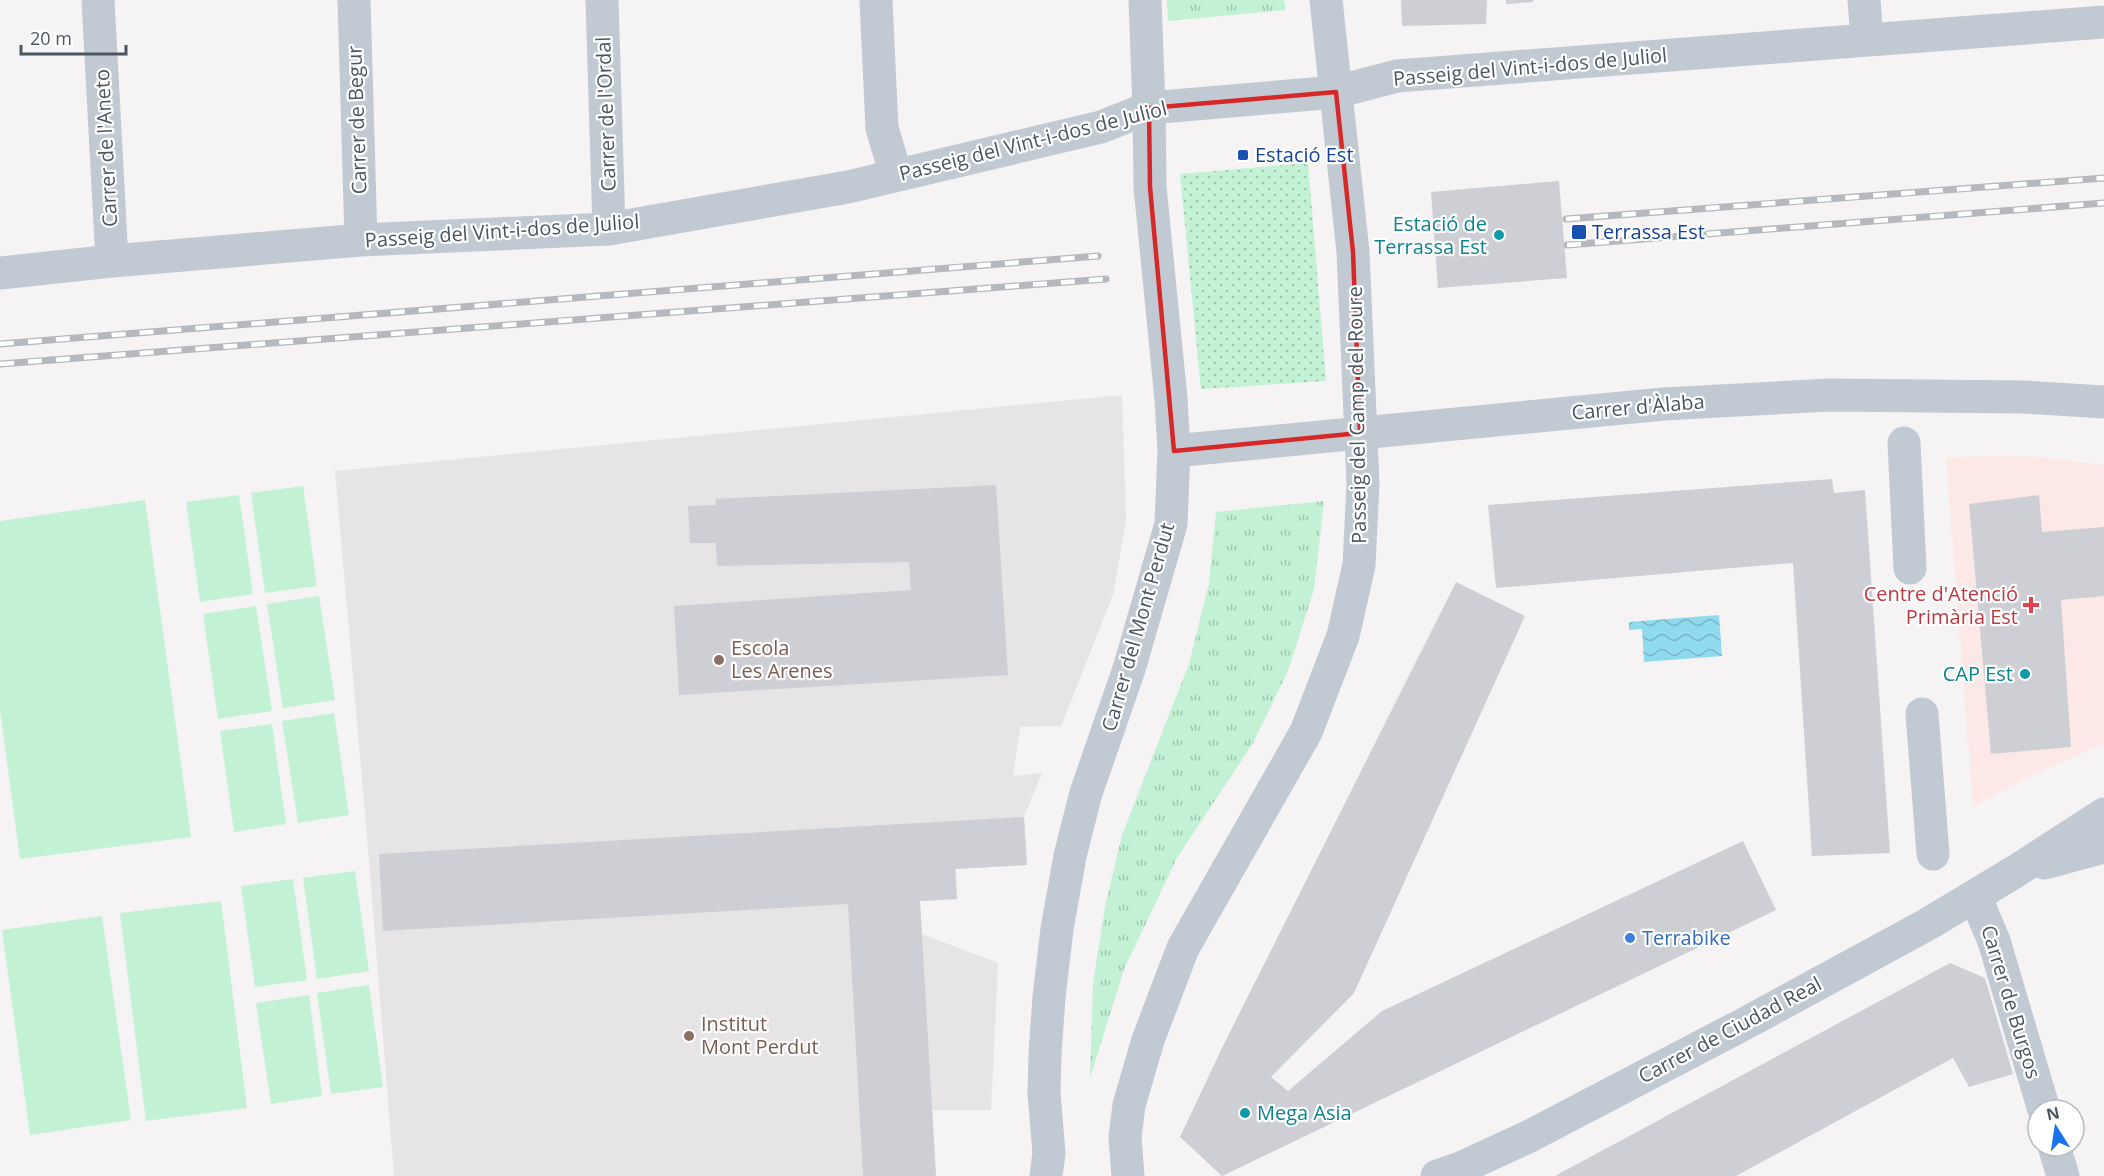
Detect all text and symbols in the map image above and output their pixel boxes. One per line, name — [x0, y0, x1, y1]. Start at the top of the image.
scale bar — [21, 18, 126, 56]
text: 20 m — [30, 26, 72, 50]
street label: Carrer de l'Ordal — [589, 36, 622, 192]
street label: Passeig del Vint-i-dos de Juliol — [1392, 41, 1668, 92]
street label: Carrer de Begur — [340, 45, 373, 195]
street label: Carrer de l'Aneto — [88, 68, 123, 228]
street label: Passeig del Vint-i-dos de Juliol — [896, 94, 1170, 187]
place label: Estació Est — [1255, 141, 1354, 168]
marker: Estació Est — [1236, 148, 1250, 162]
street label: Passeig del Vint-i-dos de Juliol — [364, 207, 640, 254]
place label: Estació de Terrassa Est — [1374, 210, 1487, 260]
place label: Terrassa Est — [1592, 218, 1705, 245]
marker: Terrassa Est — [1570, 223, 1588, 241]
marker: Estació de Terrassa Est — [1492, 228, 1506, 242]
street label: Passeig del Camp del Roure — [1341, 286, 1372, 544]
street label: Carrer d'Àlaba — [1570, 387, 1706, 426]
street label: Carrer del Mont Perdut — [1095, 519, 1180, 734]
place label: Centre d'Atenció Primària Est — [1864, 580, 2018, 630]
marker: Centre d'Atenció Primària Est — [2022, 596, 2040, 614]
place label: Escola Les Arenes — [731, 634, 832, 684]
marker: Escola Les Arenes — [712, 653, 726, 667]
place label: CAP Est — [1943, 660, 2013, 687]
marker: CAP Est — [2018, 667, 2032, 681]
street label: Carrer de Burgos — [1975, 922, 2048, 1082]
place label: Terrabike — [1642, 924, 1731, 951]
marker: Terrabike — [1623, 931, 1637, 945]
street label: Carrer de Ciudad Real — [1633, 970, 1826, 1089]
place label: Institut Mont Perdut — [701, 1010, 819, 1060]
marker: Institut Mont Perdut — [682, 1029, 696, 1043]
north arrow — [2026, 1098, 2086, 1158]
place label: Mega Asia — [1257, 1099, 1352, 1126]
text: N — [2044, 1101, 2062, 1125]
marker: Mega Asia — [1238, 1106, 1252, 1120]

